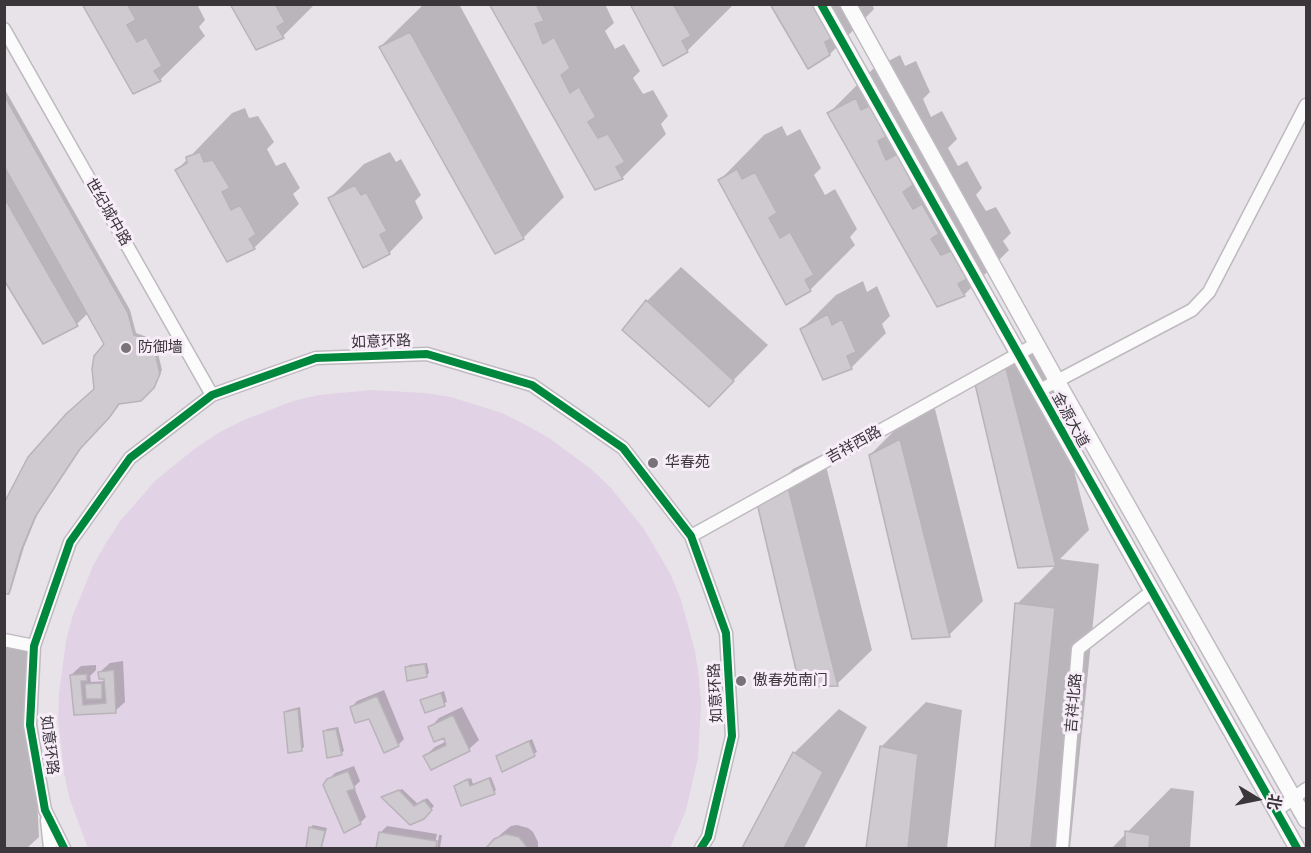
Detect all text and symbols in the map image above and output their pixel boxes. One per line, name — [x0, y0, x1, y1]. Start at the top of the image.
street label: 世纪城中路 — [81, 175, 135, 249]
street label: 如意环路 — [351, 332, 411, 352]
place label: 防御墙 — [138, 339, 183, 357]
marker: 防御墙 — [119, 341, 133, 355]
street label: 金源大道 — [1048, 389, 1092, 451]
street label: 吉祥西路 — [823, 423, 885, 467]
place label: 华春苑 — [665, 454, 710, 472]
marker: 华春苑 — [646, 456, 660, 470]
street label: 如意环路 — [705, 663, 727, 723]
place label: 傲春苑南门 — [753, 672, 828, 690]
street label: 吉祥北路 — [1062, 672, 1086, 734]
marker: 傲春苑南门 — [734, 674, 748, 688]
street label: 如意环路 — [36, 714, 62, 776]
north arrow — [1227, 769, 1287, 829]
text: 北 — [1263, 792, 1286, 812]

